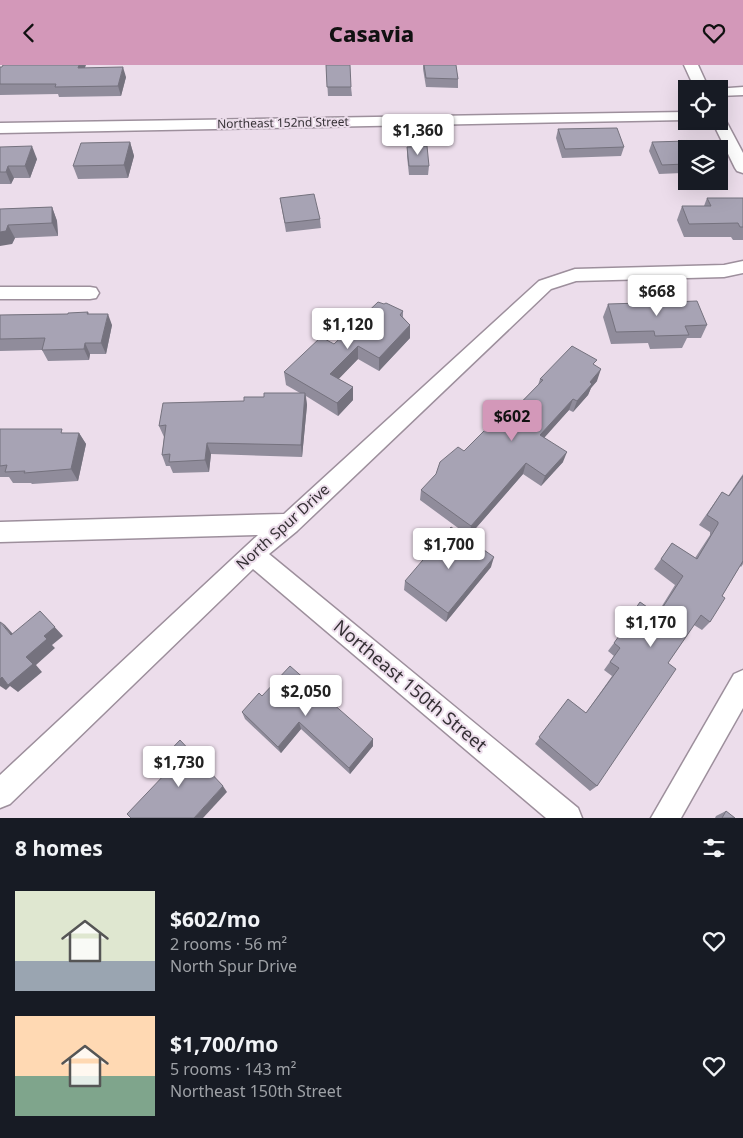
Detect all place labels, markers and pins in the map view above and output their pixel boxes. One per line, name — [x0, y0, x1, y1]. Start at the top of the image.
pin: $1,360 — [377, 113, 459, 156]
pin: $668 — [627, 275, 687, 317]
pin: $1,120 — [307, 307, 389, 350]
pin: $602 — [482, 399, 542, 442]
pin: $1,700 — [408, 527, 490, 570]
pin: $1,170 — [610, 605, 692, 648]
pin: $2,050 — [265, 675, 347, 717]
pin: $1,730 — [138, 745, 220, 788]

